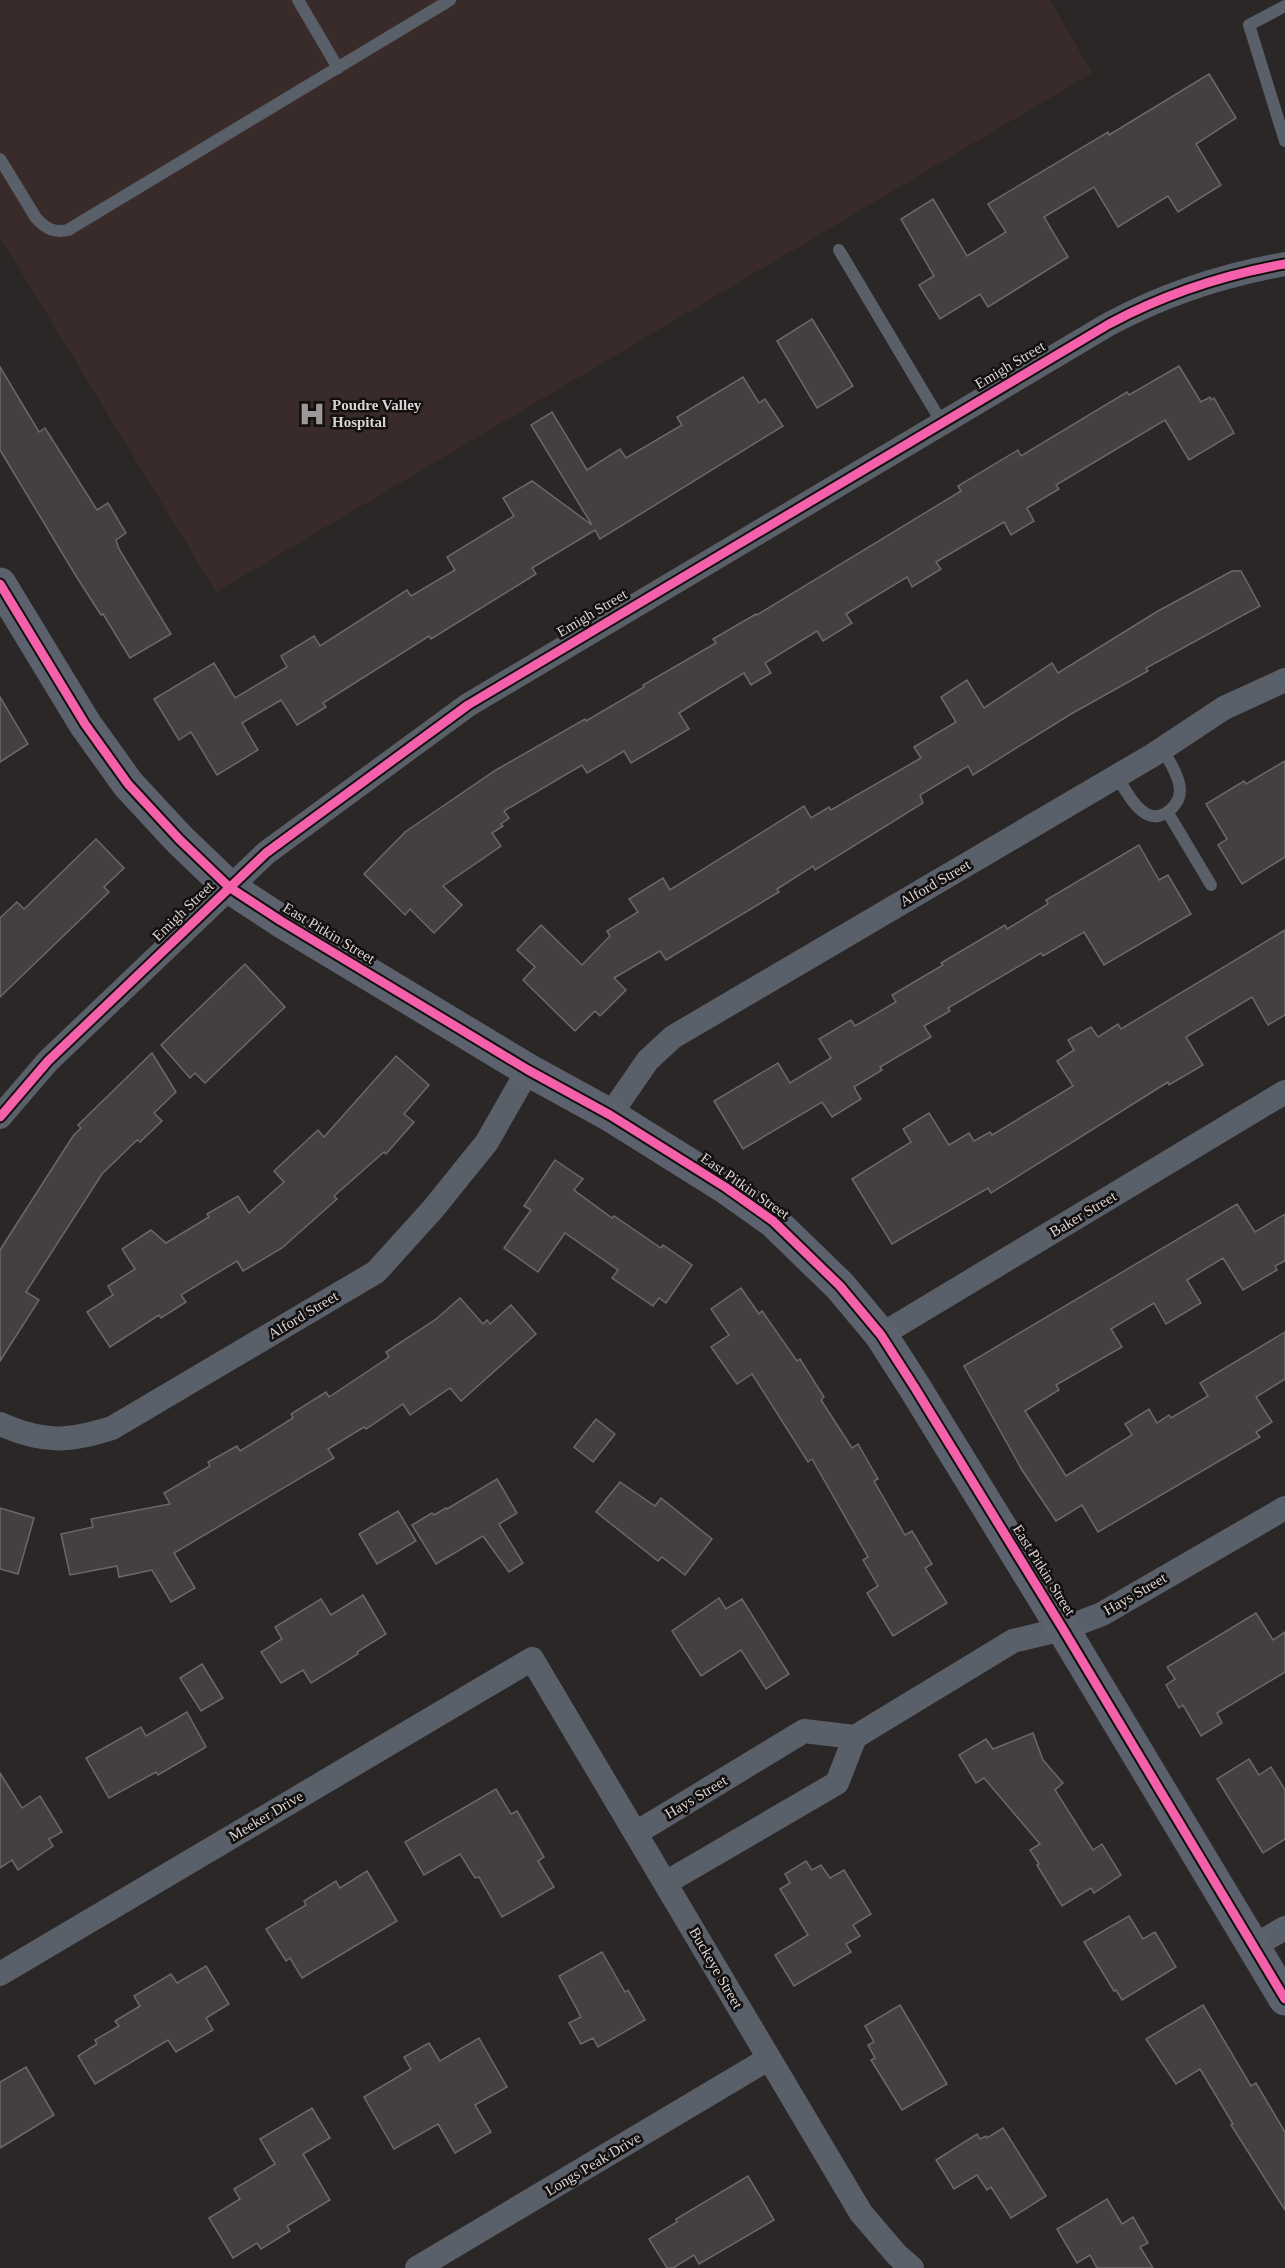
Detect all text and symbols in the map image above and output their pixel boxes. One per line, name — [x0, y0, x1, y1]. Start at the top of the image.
street label: Emigh Street — [972, 337, 1049, 392]
place label: Poudre Valley Hospital — [332, 397, 422, 430]
hospital icon: Poudre Valley Hospital — [297, 399, 327, 429]
street label: Emigh Street — [554, 585, 631, 640]
street label: Alford Street — [897, 856, 974, 910]
street label: Emigh Street — [149, 877, 217, 944]
street label: East Pitkin Street — [280, 899, 378, 967]
street label: East Pitkin Street — [698, 1150, 793, 1223]
street label: Baker Street — [1047, 1188, 1120, 1240]
street label: Alford Street — [265, 1287, 342, 1342]
street label: East Pitkin Street — [1010, 1522, 1079, 1619]
street label: Hays Street — [1101, 1569, 1170, 1618]
street label: Hays Street — [662, 1772, 731, 1822]
street label: Meeker Drive — [226, 1787, 306, 1844]
street label: Buckeye Street — [686, 1925, 746, 2012]
street label: Longs Peak Drive — [542, 2129, 644, 2199]

